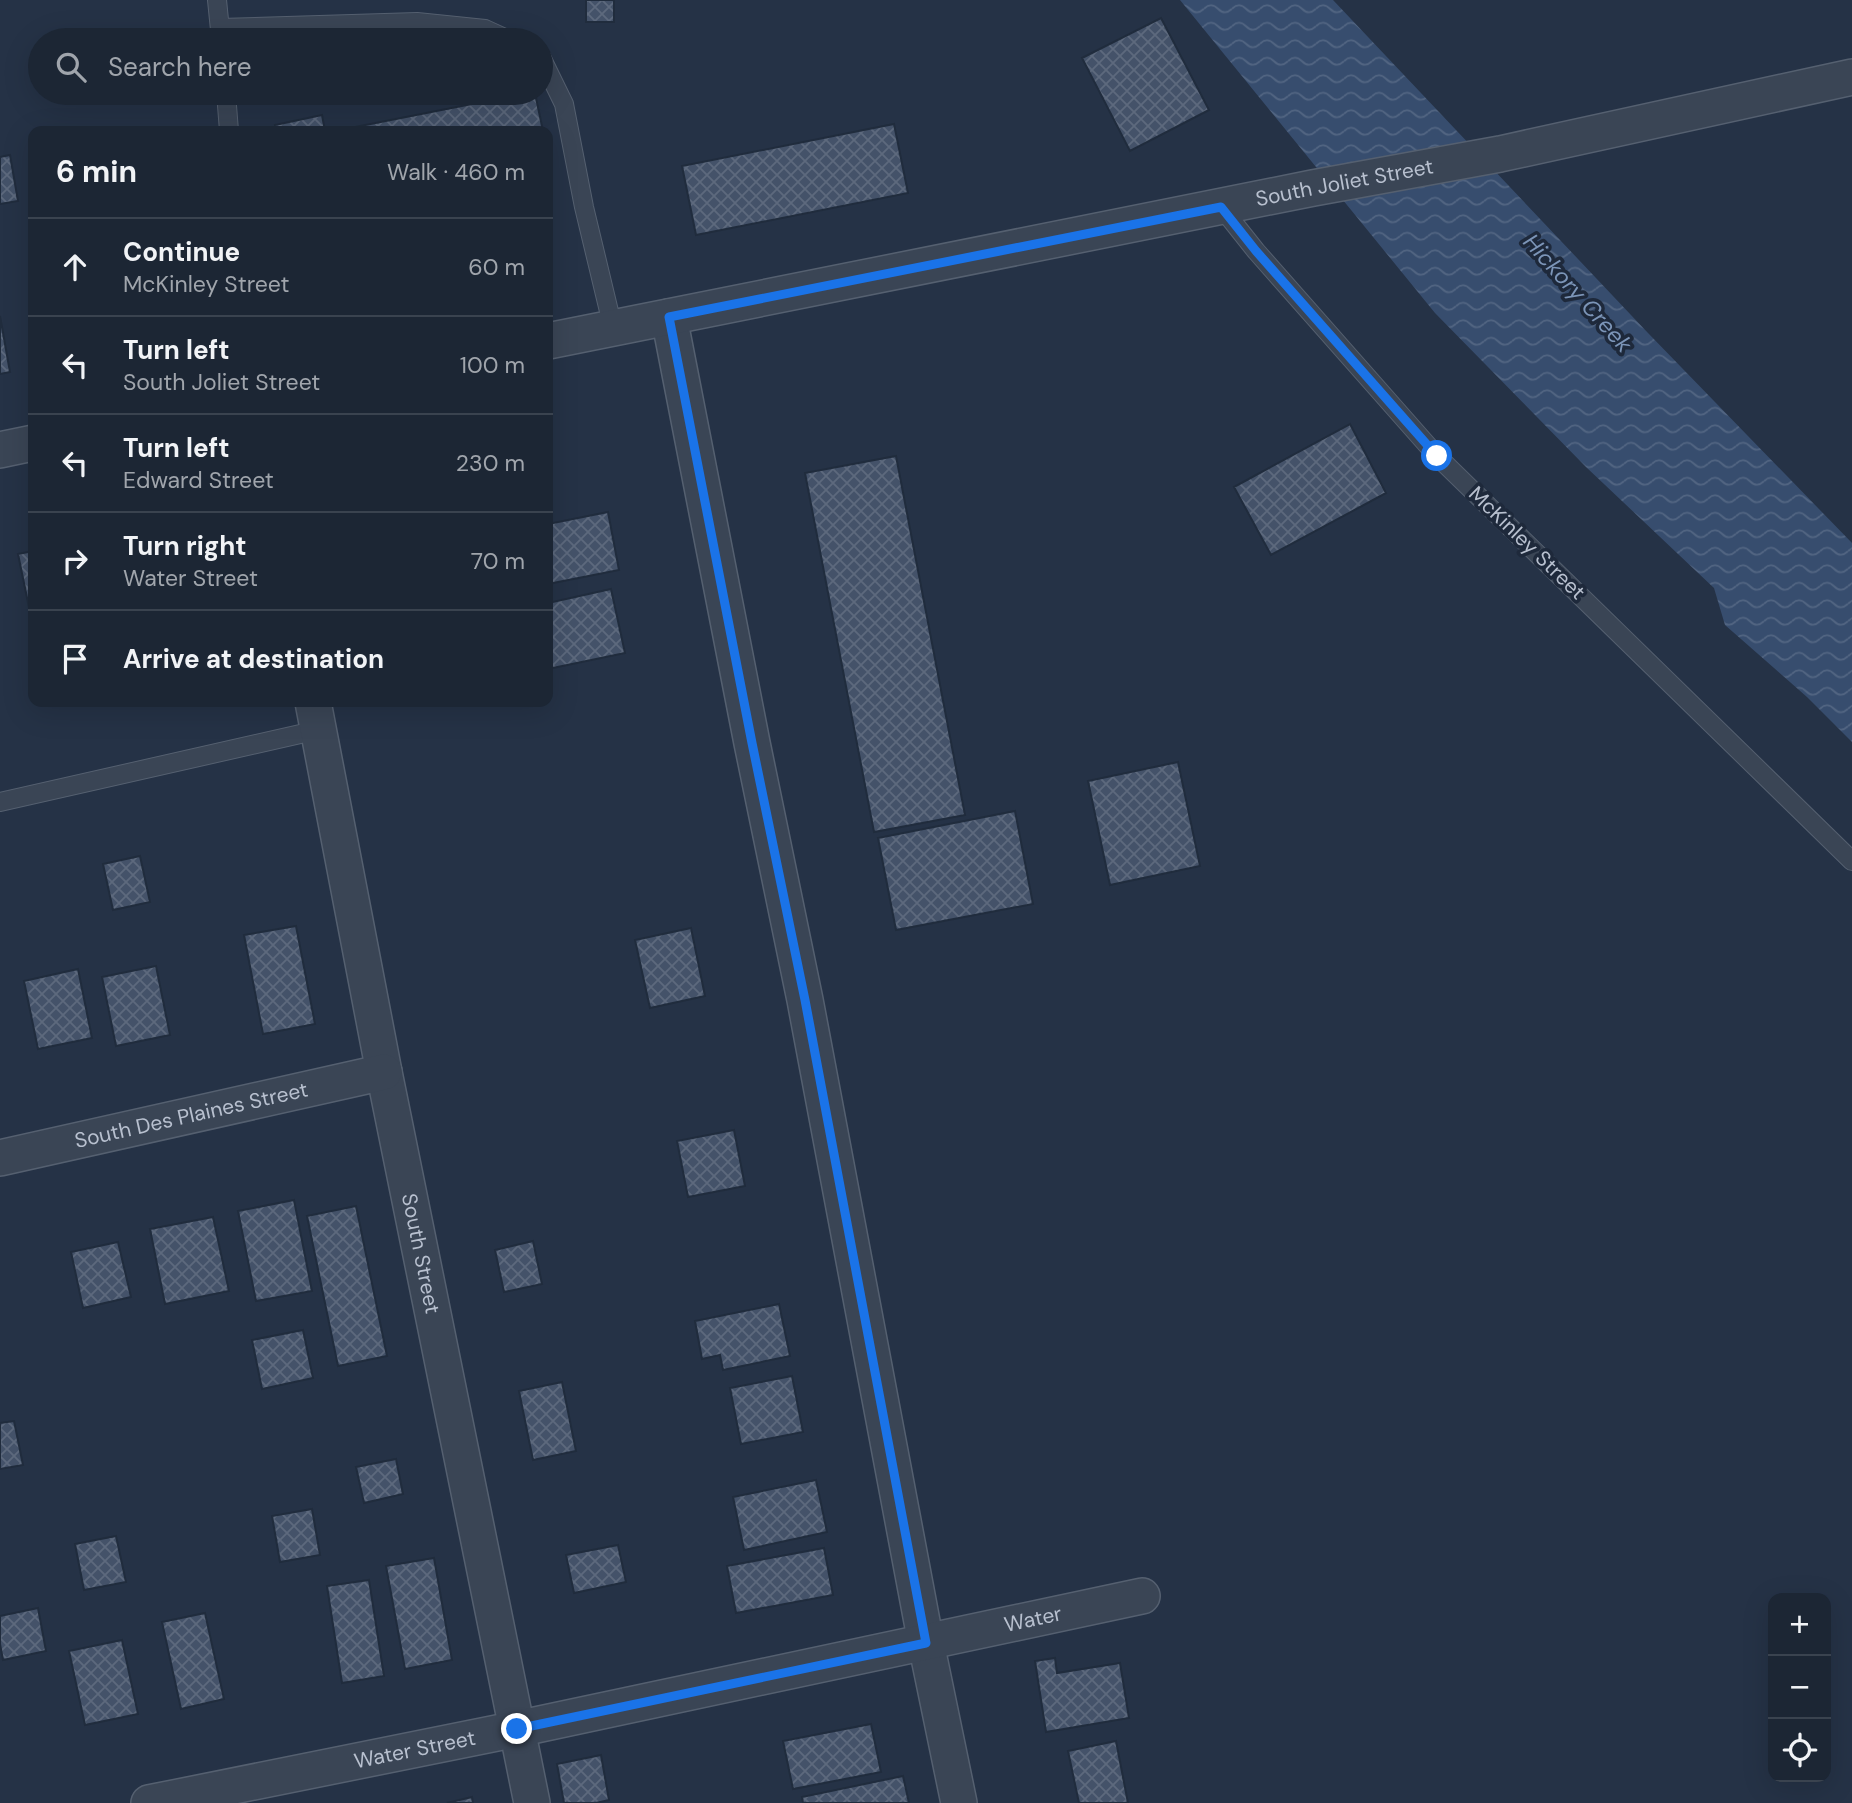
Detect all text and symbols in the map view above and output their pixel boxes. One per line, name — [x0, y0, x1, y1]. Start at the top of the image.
search box — [28, 28, 553, 105]
icon: search — [52, 48, 90, 86]
text: Search here — [108, 50, 251, 84]
text: 6 min — [56, 152, 137, 191]
street label: South Joliet Street — [1253, 152, 1436, 213]
text: Walk · 460 m — [387, 157, 525, 187]
water label: Hickory Creek — [1517, 227, 1639, 359]
text: Continue — [123, 235, 240, 269]
icon: ahead — [56, 248, 94, 286]
text: 60 m — [468, 252, 525, 282]
text: McKinley Street — [123, 269, 289, 299]
text: Turn left — [123, 333, 230, 367]
icon: left — [56, 346, 94, 384]
text: 100 m — [460, 350, 525, 380]
text: South Joliet Street — [123, 367, 320, 397]
text: Turn left — [123, 431, 230, 465]
route start — [1421, 440, 1452, 471]
icon: left — [56, 444, 94, 482]
text: 230 m — [456, 448, 525, 478]
text: Edward Street — [123, 465, 274, 495]
street label: McKinley Street — [1463, 480, 1591, 606]
text: Turn right — [123, 529, 247, 563]
icon: right — [56, 542, 94, 580]
text: 70 m — [471, 546, 525, 576]
text: Water Street — [123, 563, 258, 593]
icon: arrive — [56, 640, 94, 678]
text: Arrive at destination — [123, 642, 384, 676]
street label: South Des Plaines Street — [72, 1075, 311, 1155]
street label: South Street — [395, 1191, 447, 1316]
map controls — [1768, 1593, 1831, 1782]
button: + — [1768, 1593, 1831, 1656]
street label: Water — [1002, 1599, 1065, 1639]
button: − — [1768, 1656, 1831, 1719]
route end — [501, 1713, 532, 1744]
button: locate — [1768, 1719, 1831, 1782]
street label: Water Street — [351, 1724, 478, 1775]

